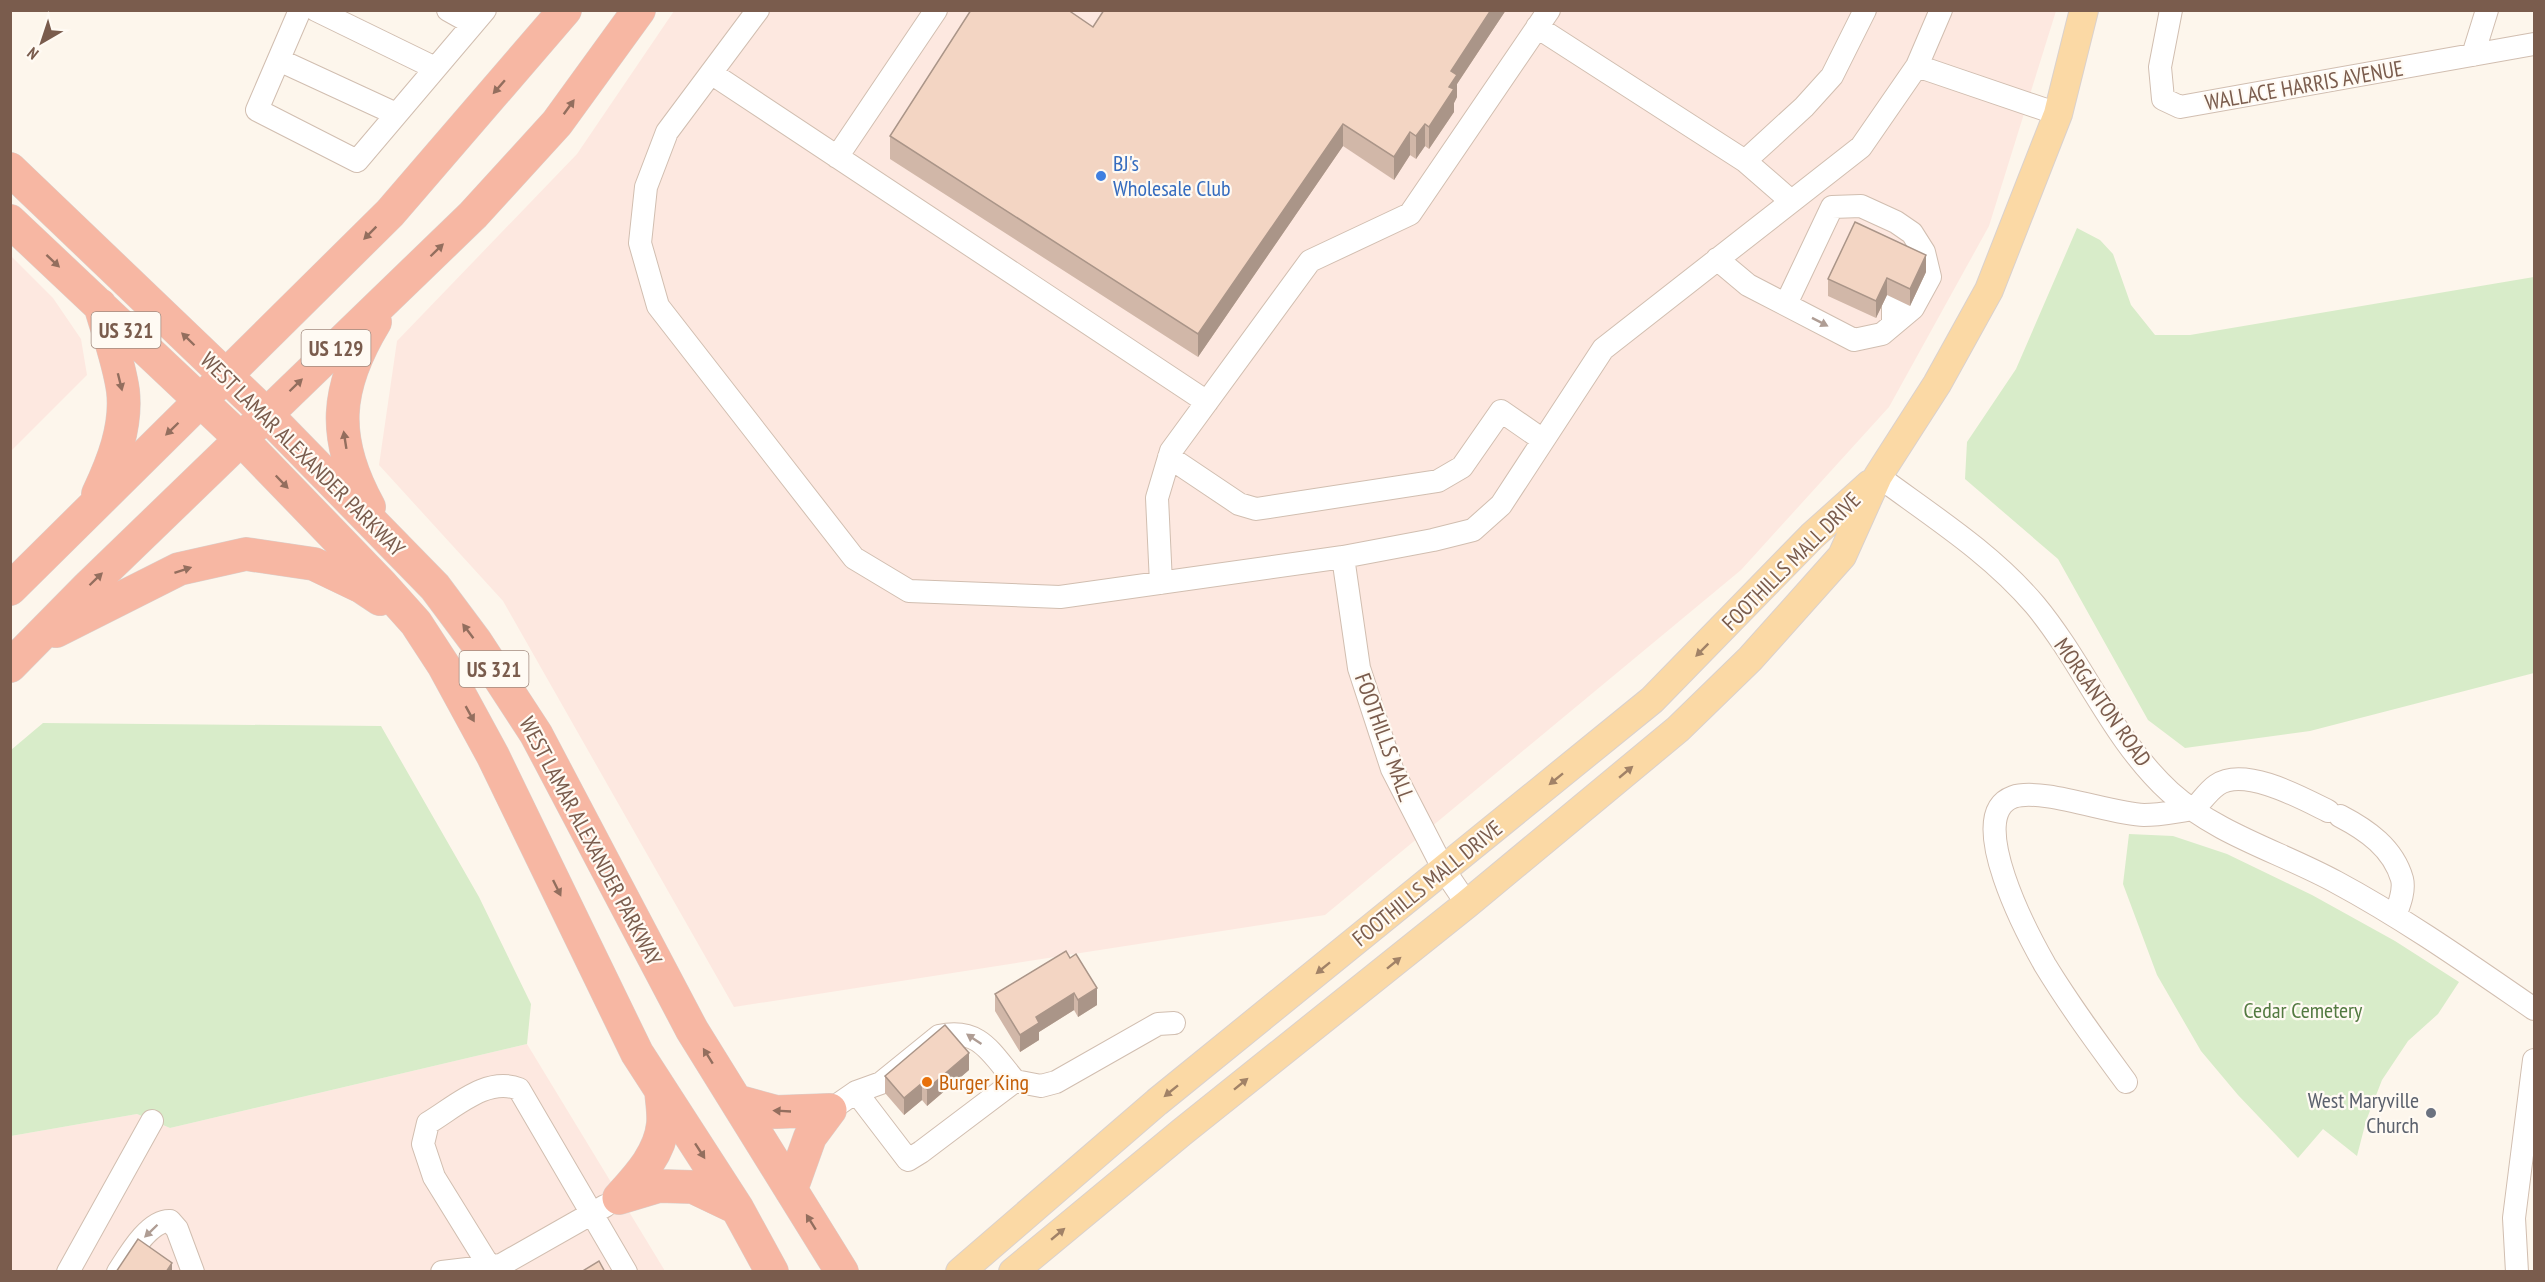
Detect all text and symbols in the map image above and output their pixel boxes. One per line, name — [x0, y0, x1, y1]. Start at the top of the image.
north arrow — [12, 12, 72, 72]
text: N — [23, 43, 42, 64]
street label: WALLACE HARRIS AVENUE — [2203, 54, 2405, 116]
one-way arrow — [493, 79, 506, 94]
one-way arrow — [563, 99, 575, 115]
place label: BJ's Wholesale Club — [1113, 149, 1231, 202]
marker: BJ's Wholesale Club — [1094, 169, 1108, 183]
one-way arrow — [363, 226, 378, 240]
one-way arrow — [430, 244, 444, 258]
one-way arrow — [46, 254, 61, 268]
road number: US 321 — [92, 312, 160, 348]
one-way arrow — [1812, 317, 1829, 327]
road number: US 129 — [302, 330, 370, 366]
one-way arrow — [182, 332, 196, 346]
street label: WEST LAMAR ALEXANDER PARKWAY — [195, 346, 411, 562]
one-way arrow — [116, 373, 126, 391]
one-way arrow — [289, 379, 303, 393]
one-way arrow — [164, 422, 179, 436]
one-way arrow — [340, 431, 349, 450]
one-way arrow — [275, 474, 289, 488]
street label: FOOTHILLS MALL DRIVE — [1716, 486, 1866, 636]
one-way arrow — [174, 564, 192, 574]
one-way arrow — [89, 573, 103, 587]
one-way arrow — [461, 623, 474, 639]
street label: MORGANTON ROAD — [2048, 632, 2158, 772]
one-way arrow — [1695, 643, 1709, 657]
road number: US 321 — [460, 651, 528, 687]
street label: FOOTHILLS MALL — [1349, 669, 1421, 805]
one-way arrow — [465, 706, 475, 723]
street label: WEST LAMAR ALEXANDER PARKWAY — [513, 712, 669, 970]
one-way arrow — [1618, 766, 1634, 779]
one-way arrow — [1548, 772, 1563, 784]
street label: FOOTHILLS MALL DRIVE — [1346, 814, 1508, 952]
one-way arrow — [552, 880, 561, 897]
one-way arrow — [1386, 956, 1402, 969]
one-way arrow — [1315, 961, 1330, 973]
park label: Cedar Cemetery — [2244, 996, 2363, 1024]
one-way arrow — [967, 1033, 983, 1045]
one-way arrow — [703, 1048, 714, 1064]
place label: Burger King — [939, 1068, 1029, 1096]
marker: Burger King — [920, 1075, 934, 1089]
one-way arrow — [1234, 1079, 1249, 1091]
one-way arrow — [1163, 1084, 1179, 1097]
place label: West Maryville Church — [2308, 1086, 2419, 1139]
marker: West Maryville Church — [2424, 1106, 2438, 1120]
one-way arrow — [773, 1107, 792, 1116]
one-way arrow — [694, 1143, 706, 1159]
one-way arrow — [806, 1214, 817, 1230]
one-way arrow — [143, 1224, 158, 1238]
one-way arrow — [1050, 1228, 1066, 1241]

